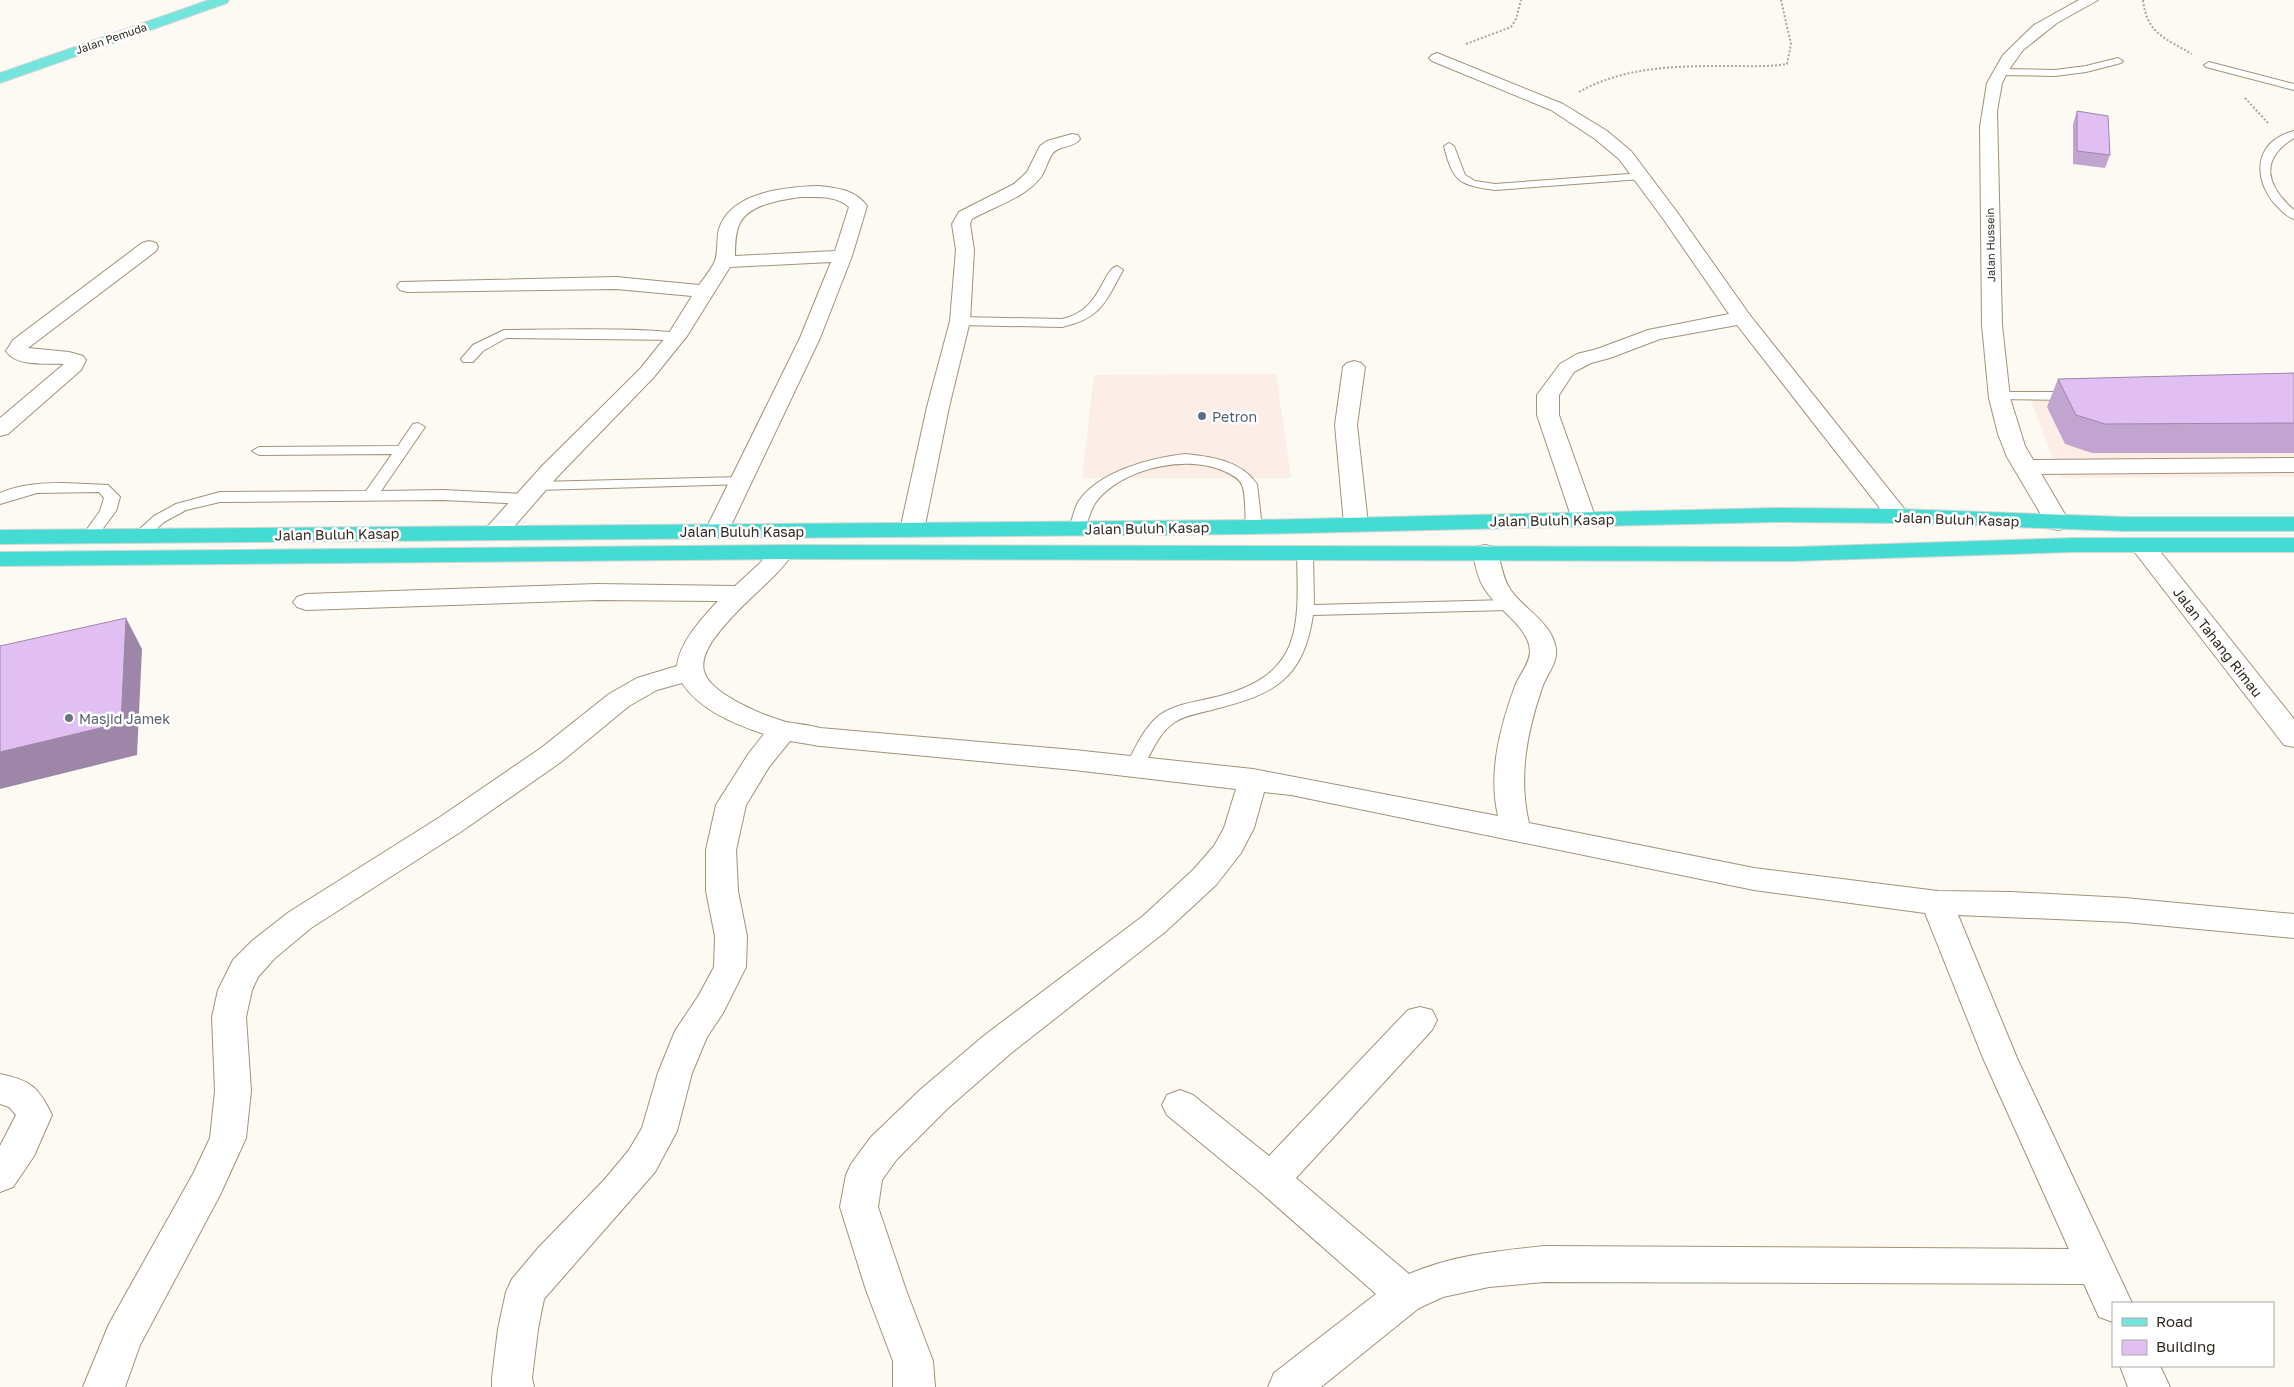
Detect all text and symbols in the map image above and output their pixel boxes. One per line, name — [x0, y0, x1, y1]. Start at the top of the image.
street label: Jalan Pemuda — [74, 20, 148, 56]
street label: Jalan Hussein — [1983, 208, 1997, 282]
place label: Petron — [1212, 408, 1257, 425]
marker: Petron — [1196, 410, 1208, 422]
street label: Jalan Buluh Kasap — [1895, 508, 2019, 530]
street label: Jalan Buluh Kasap — [1490, 510, 1614, 530]
street label: Jalan Buluh Kasap — [1085, 518, 1209, 538]
street label: Jalan Buluh Kasap — [680, 523, 804, 540]
street label: Jalan Buluh Kasap — [275, 524, 399, 544]
street label: Jalan Tahang Rimau — [2170, 584, 2266, 700]
place label: Masjid Jamek — [79, 710, 170, 727]
marker: Masjid Jamek — [63, 712, 75, 724]
legend — [2112, 1302, 2274, 1367]
text: Road — [2156, 1312, 2193, 1330]
text: Building — [2156, 1337, 2216, 1355]

